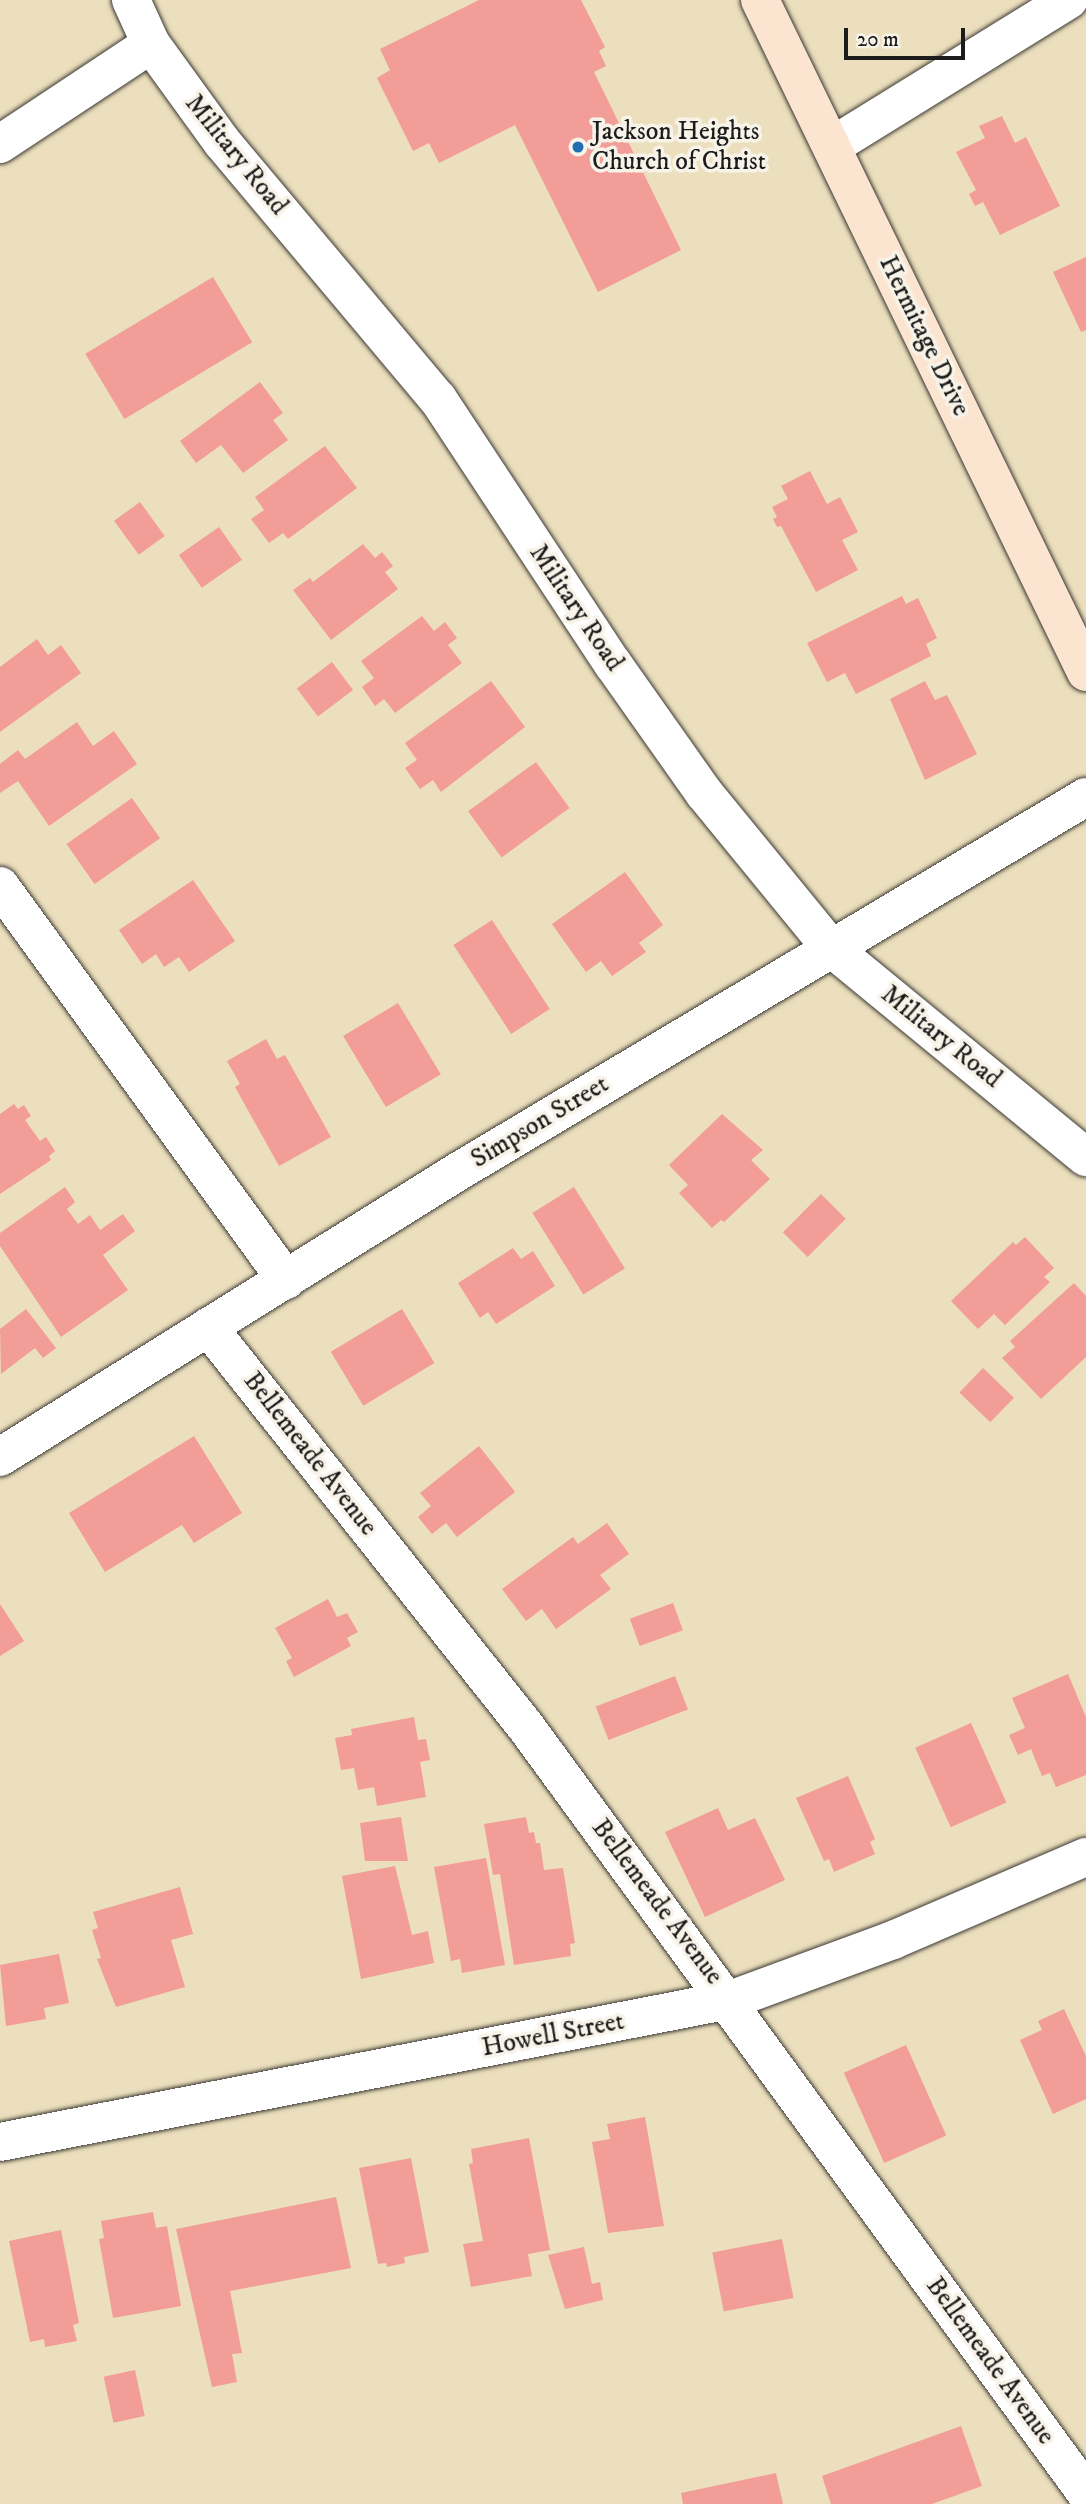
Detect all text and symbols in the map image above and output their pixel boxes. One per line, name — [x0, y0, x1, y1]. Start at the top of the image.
scale bar — [848, 14, 969, 58]
text: 20 m — [857, 27, 899, 53]
street label: Military Road — [178, 89, 294, 221]
place label: Jackson Heights Church of Christ — [592, 116, 766, 178]
marker: Jackson Heights Church of Christ — [570, 139, 586, 155]
street label: Hermitage Drive — [872, 251, 976, 421]
street label: Military Road — [522, 539, 630, 677]
street label: Military Road — [875, 979, 1007, 1095]
street label: Simpson Street — [466, 1069, 614, 1175]
street label: Bellemeade Avenue — [236, 1366, 384, 1542]
street label: Bellemeade Avenue — [585, 1813, 729, 1991]
street label: Howell Street — [479, 2006, 627, 2064]
street label: Bellemeade Avenue — [919, 2271, 1061, 2451]

